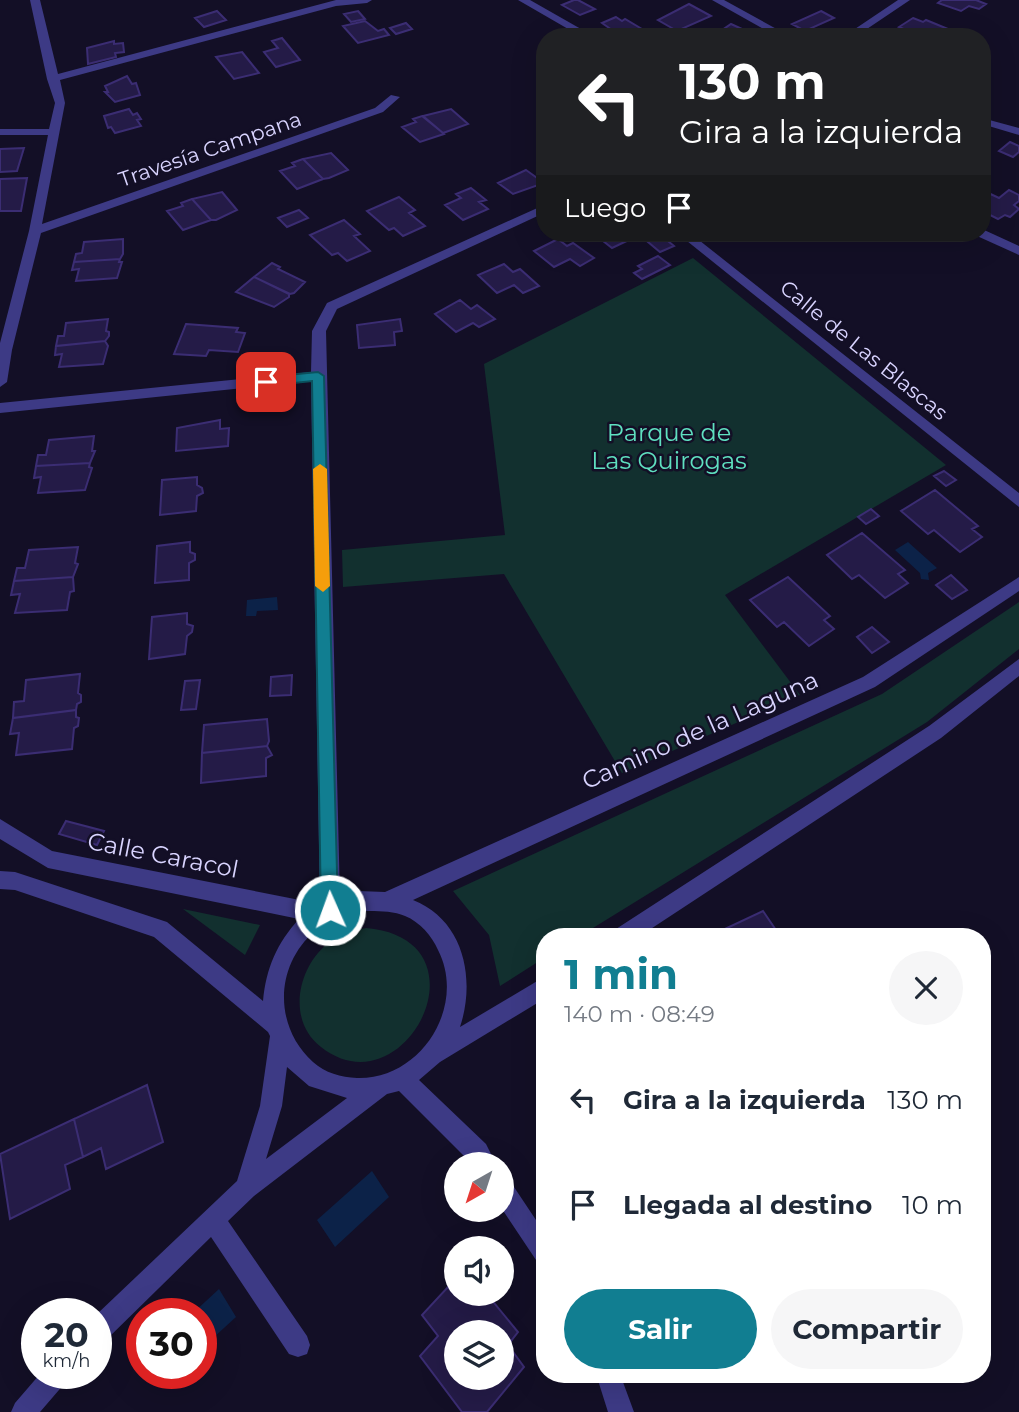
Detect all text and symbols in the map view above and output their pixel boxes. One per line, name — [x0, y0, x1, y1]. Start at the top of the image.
text: 130 m — [679, 52, 826, 111]
icon: left — [564, 56, 655, 147]
street label: Travesía Campana — [115, 106, 305, 192]
text: Gira a la izquierda — [679, 112, 963, 151]
icon: arrive — [660, 189, 698, 227]
text: Luego — [564, 192, 646, 224]
street label: Calle de Las Blascas — [775, 275, 953, 425]
pin — [236, 352, 296, 412]
icon: arrive — [247, 363, 285, 401]
park label: Parque de Las Quirogas — [591, 418, 747, 475]
street label: Camino de la Laguna — [577, 665, 823, 795]
street label: Calle Caracol — [85, 826, 241, 884]
position arrow — [293, 873, 367, 947]
text: 1 min — [564, 948, 678, 1000]
button: close — [889, 951, 963, 1025]
text: 140 m · 08:49 — [564, 1000, 715, 1028]
icon: left — [564, 1081, 602, 1119]
text: Gira a la izquierda — [623, 1084, 866, 1116]
text: 130 m — [887, 1084, 963, 1116]
north arrow — [444, 1152, 514, 1222]
map controls — [444, 1152, 514, 1390]
icon: arrive — [564, 1186, 602, 1224]
text: Llegada al destino — [623, 1189, 872, 1221]
text: 10 m — [902, 1189, 963, 1221]
button: sound — [444, 1236, 514, 1306]
button: Salir — [564, 1289, 757, 1369]
button: Compartir — [771, 1289, 963, 1369]
speed limit sign: 30 — [126, 1298, 217, 1389]
text: 20 — [44, 1313, 89, 1356]
button: layers — [444, 1320, 514, 1390]
text: km/h — [42, 1350, 91, 1372]

